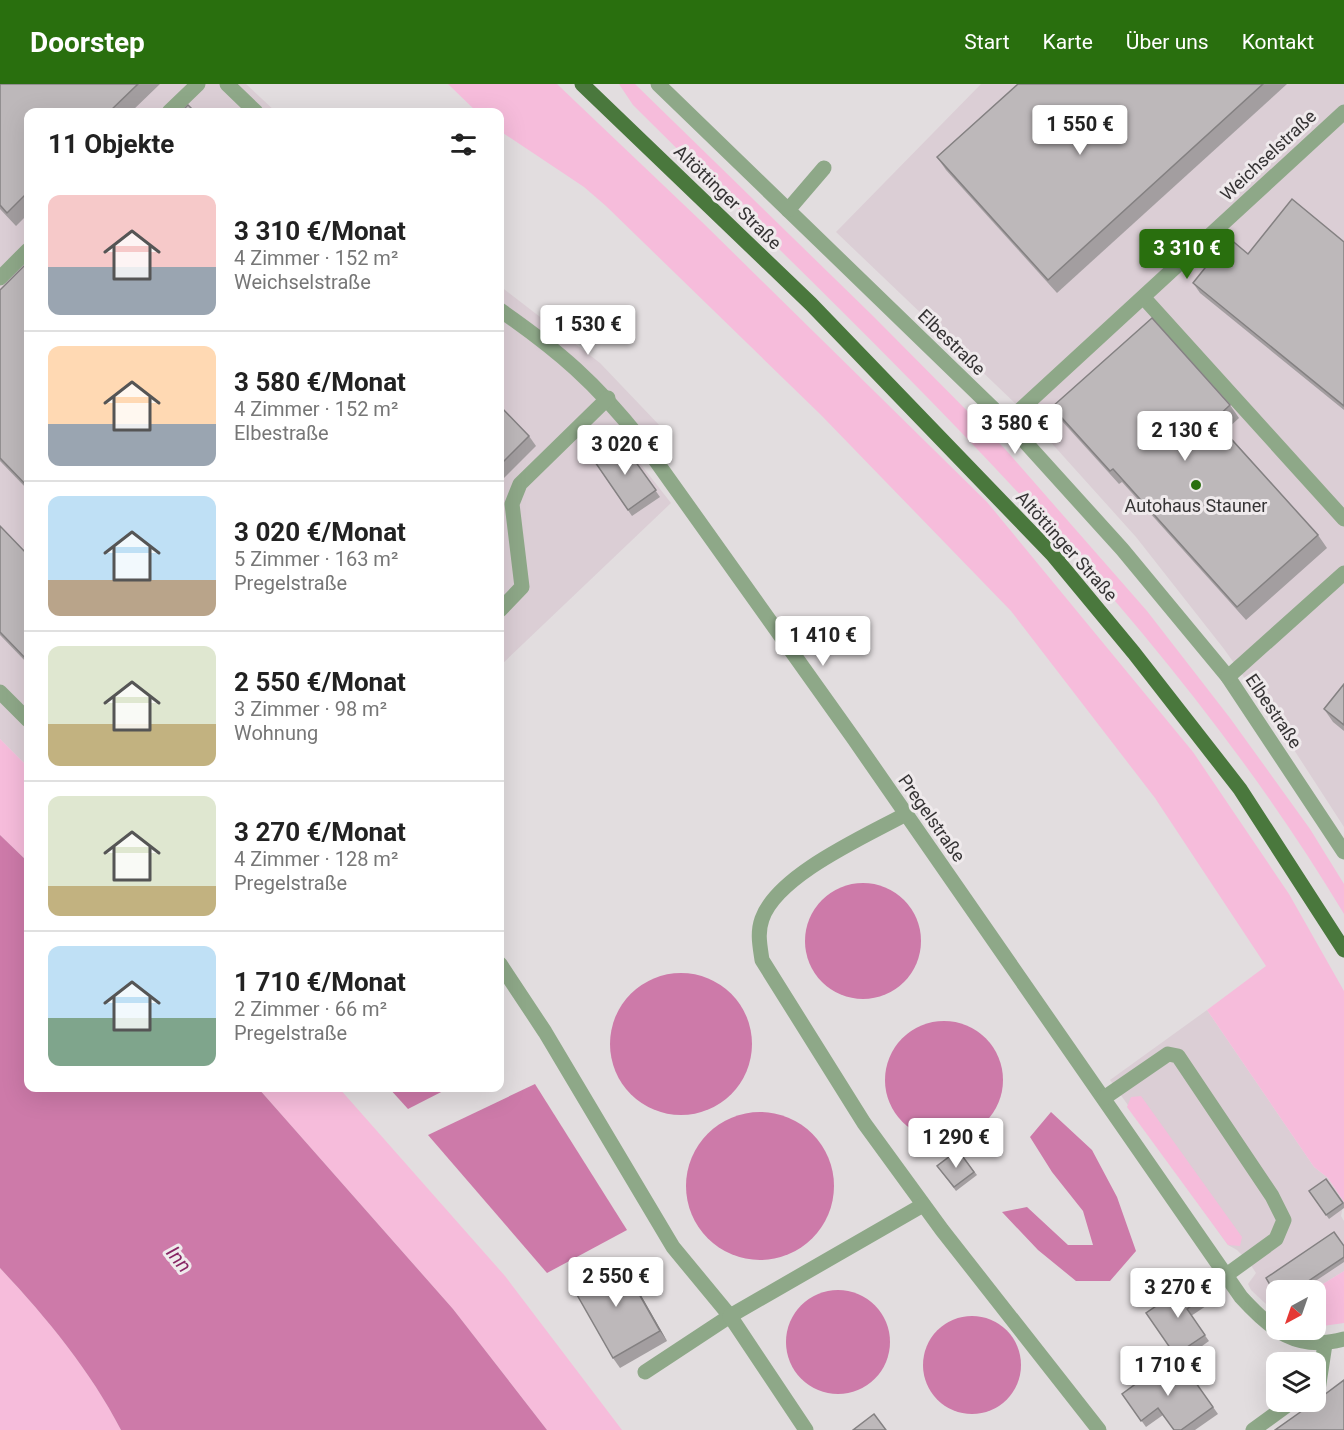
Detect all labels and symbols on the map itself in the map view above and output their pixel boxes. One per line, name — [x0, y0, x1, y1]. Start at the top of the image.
pin: 1 550 € — [1025, 105, 1135, 156]
street label: Weichselstraße — [1216, 105, 1320, 205]
street label: Altöttinger Straße — [670, 141, 786, 253]
pin: 3 310 € — [1132, 229, 1242, 280]
pin: 1 530 € — [533, 305, 643, 356]
street label: Elbestraße — [914, 305, 990, 379]
pin: 3 580 € — [960, 404, 1070, 455]
pin: 2 130 € — [1130, 411, 1240, 462]
pin: 3 020 € — [570, 425, 680, 476]
marker: Autohaus Stauner — [1189, 478, 1203, 492]
street label: Altöttinger Straße — [1012, 487, 1122, 605]
place label: Autohaus Stauner — [1125, 495, 1267, 516]
pin: 1 410 € — [768, 616, 878, 667]
street label: Elbestraße — [1241, 670, 1307, 752]
street label: Pregelstraße — [894, 770, 970, 866]
pin: 1 290 € — [901, 1118, 1011, 1169]
water label: Inn — [161, 1241, 197, 1277]
pin: 2 550 € — [561, 1257, 671, 1308]
pin: 3 270 € — [1123, 1268, 1233, 1319]
north arrow — [1266, 1280, 1326, 1340]
pin: 1 710 € — [1113, 1346, 1223, 1397]

